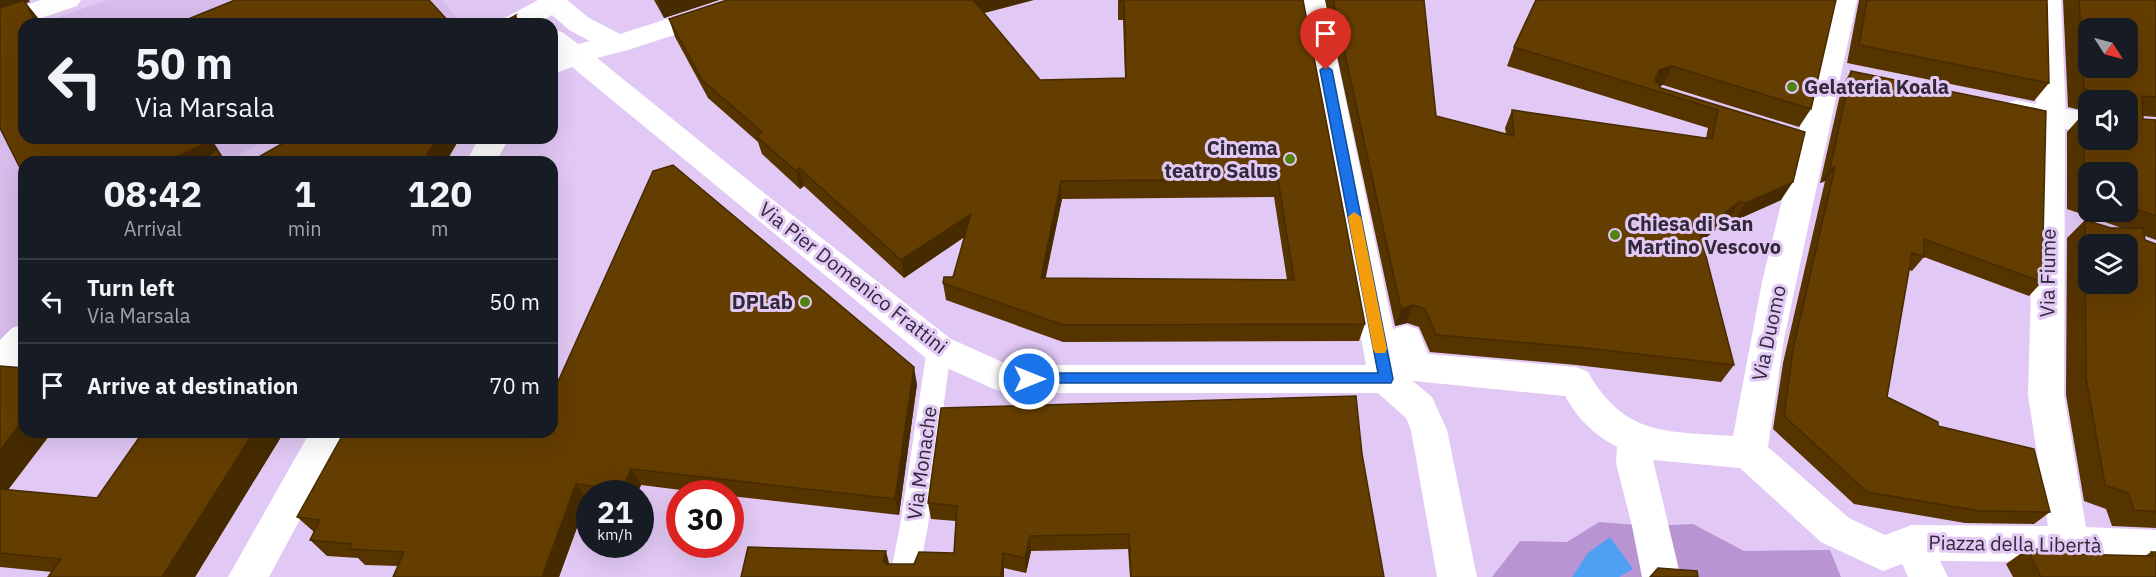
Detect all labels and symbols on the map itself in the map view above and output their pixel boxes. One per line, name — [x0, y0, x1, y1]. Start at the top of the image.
pin — [1300, 8, 1351, 70]
north arrow — [2078, 18, 2138, 78]
place label: Gelateria Koala — [1804, 73, 1949, 100]
marker: Gelateria Koala — [1785, 80, 1799, 94]
place label: Cinema teatro Salus — [1164, 134, 1278, 184]
marker: Cinema teatro Salus — [1283, 152, 1297, 166]
street label: Via Pier Domenico Frattini — [754, 196, 953, 360]
place label: Chiesa di San Martino Vescovo — [1627, 210, 1781, 260]
marker: Chiesa di San Martino Vescovo — [1608, 228, 1622, 242]
street label: Via Fiume — [2033, 228, 2062, 318]
street label: Via Duomo — [1745, 283, 1792, 383]
place label: DPLab — [732, 288, 793, 315]
marker: DPLab — [798, 295, 812, 309]
position arrow — [997, 347, 1061, 411]
street label: Via Monache — [900, 404, 943, 521]
speed limit sign: 30 — [666, 480, 744, 558]
street label: Piazza della Libertà — [1928, 528, 2102, 559]

